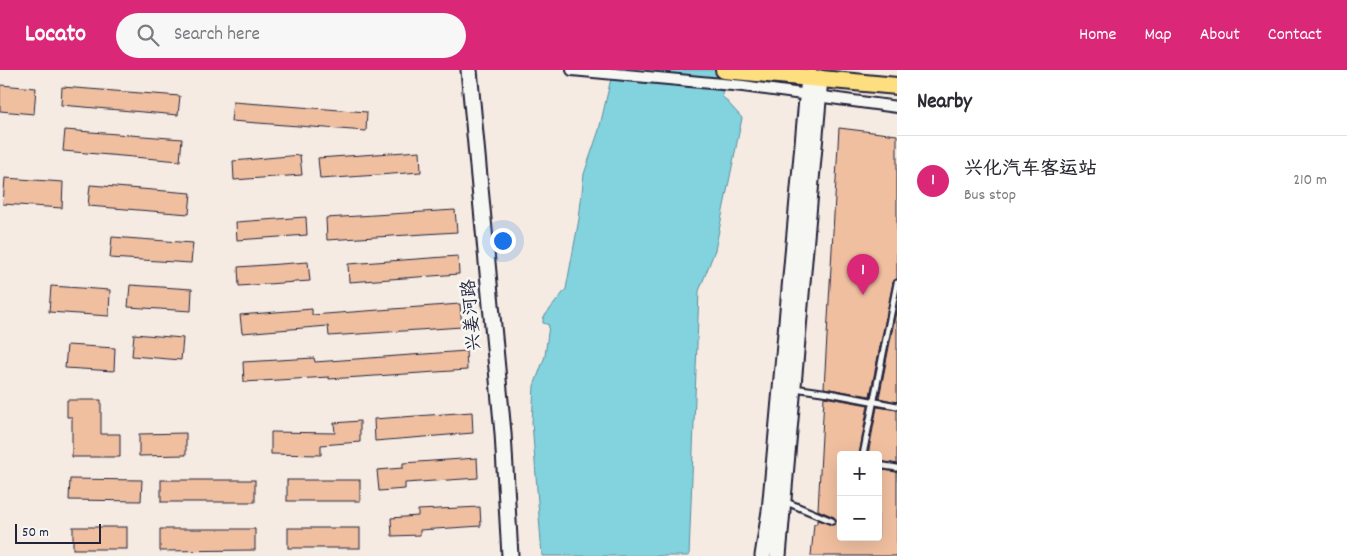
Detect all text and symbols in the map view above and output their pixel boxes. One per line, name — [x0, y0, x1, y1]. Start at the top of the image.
search box — [116, 13, 466, 58]
text: Locato — [25, 18, 86, 52]
icon: search — [134, 21, 162, 49]
text: Search here — [174, 22, 260, 49]
text: Home — [1079, 23, 1116, 48]
text: Map — [1144, 23, 1172, 48]
text: About — [1200, 23, 1240, 48]
text: Contact — [1268, 23, 1322, 48]
text: Nearby — [917, 88, 972, 118]
text: 兴化汽车客运站 — [964, 157, 1097, 184]
text: 1 — [931, 169, 935, 192]
text: 210 m — [1293, 169, 1327, 192]
text: Bus stop — [964, 184, 1016, 207]
your location — [490, 228, 516, 254]
pin: 1 — [847, 254, 879, 295]
street label: 兴姜河路 — [457, 278, 489, 352]
map controls — [837, 451, 882, 541]
button: + — [837, 451, 882, 496]
button: − — [837, 496, 882, 541]
scale bar — [15, 521, 101, 544]
text: 50 m — [22, 523, 49, 543]

